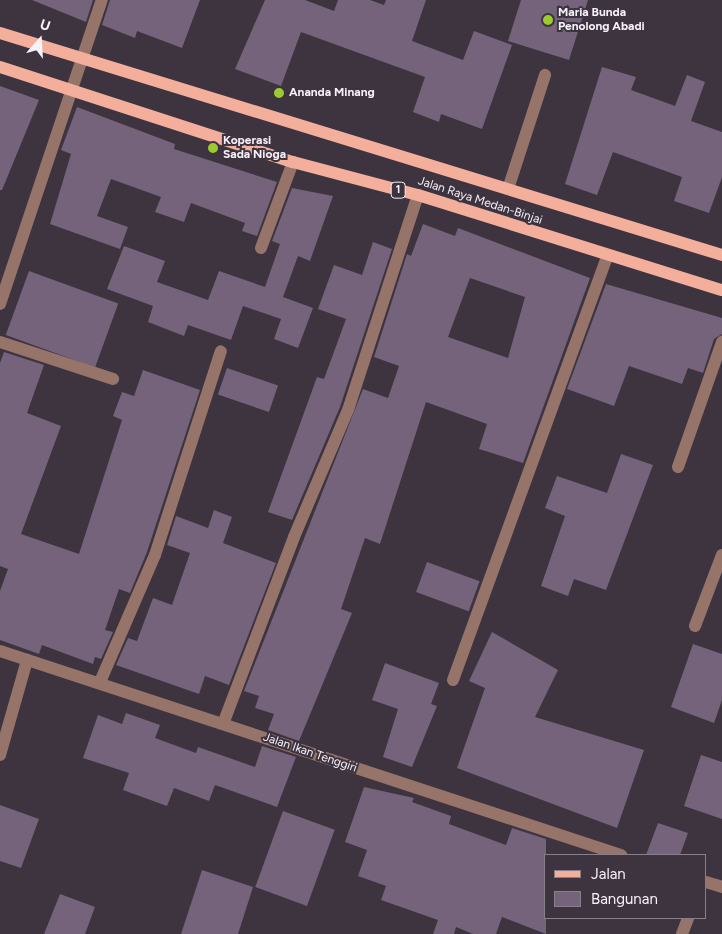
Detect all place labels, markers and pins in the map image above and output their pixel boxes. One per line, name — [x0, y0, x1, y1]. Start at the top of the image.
place label: Maria Bunda Penolong Abadi — [558, 6, 645, 34]
marker: Maria Bunda Penolong Abadi — [542, 14, 554, 26]
place label: Ananda Minang — [289, 86, 375, 100]
marker: Ananda Minang — [273, 87, 285, 99]
place label: Koperasi Sada Nioga — [223, 134, 286, 162]
marker: Koperasi Sada Nioga — [207, 142, 219, 154]

